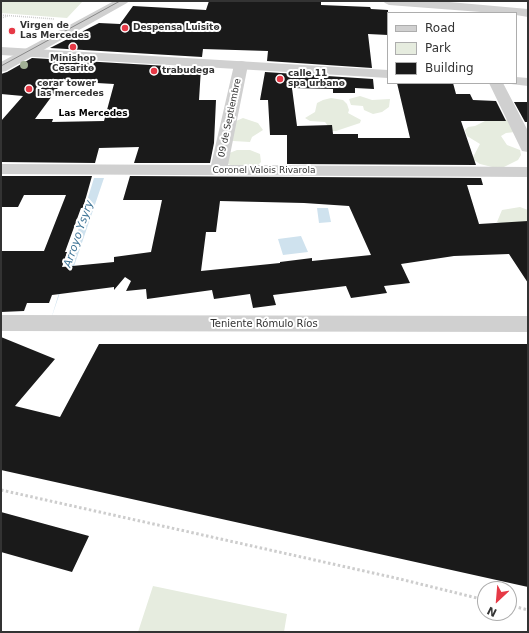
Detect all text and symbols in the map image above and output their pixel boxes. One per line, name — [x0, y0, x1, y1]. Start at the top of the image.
legend — [387, 12, 517, 84]
place label: Virgen de Las Mercedes — [20, 21, 89, 42]
text: Road — [425, 21, 455, 35]
marker: Despensa Luisito — [120, 23, 130, 33]
place label: Despensa Luisito — [133, 23, 220, 33]
marker: Virgen de Las Mercedes — [7, 26, 17, 36]
text: Park — [425, 41, 451, 55]
marker: Minishop Cesarito — [68, 42, 78, 52]
place label: Minishop Cesarito — [50, 54, 96, 75]
text: Building — [425, 61, 474, 75]
marker: trabudega — [149, 66, 159, 76]
place label: trabudega — [162, 66, 215, 76]
place label: calle 11 spa urbano — [288, 69, 345, 90]
marker: calle 11 spa urbano — [275, 74, 285, 84]
street label: 09 de Septiembre — [216, 78, 244, 158]
place label: corar tower las mercedes — [37, 79, 104, 100]
marker: corar tower las mercedes — [24, 84, 34, 94]
district label: Las Mercedes — [58, 109, 128, 119]
street label: Coronel Valois Rivarola — [212, 166, 316, 176]
water label: Arroyo Ysyry — [61, 199, 97, 269]
street label: Teniente Rómulo Ríos — [210, 318, 318, 330]
north arrow — [477, 581, 517, 621]
text: N — [485, 603, 499, 619]

